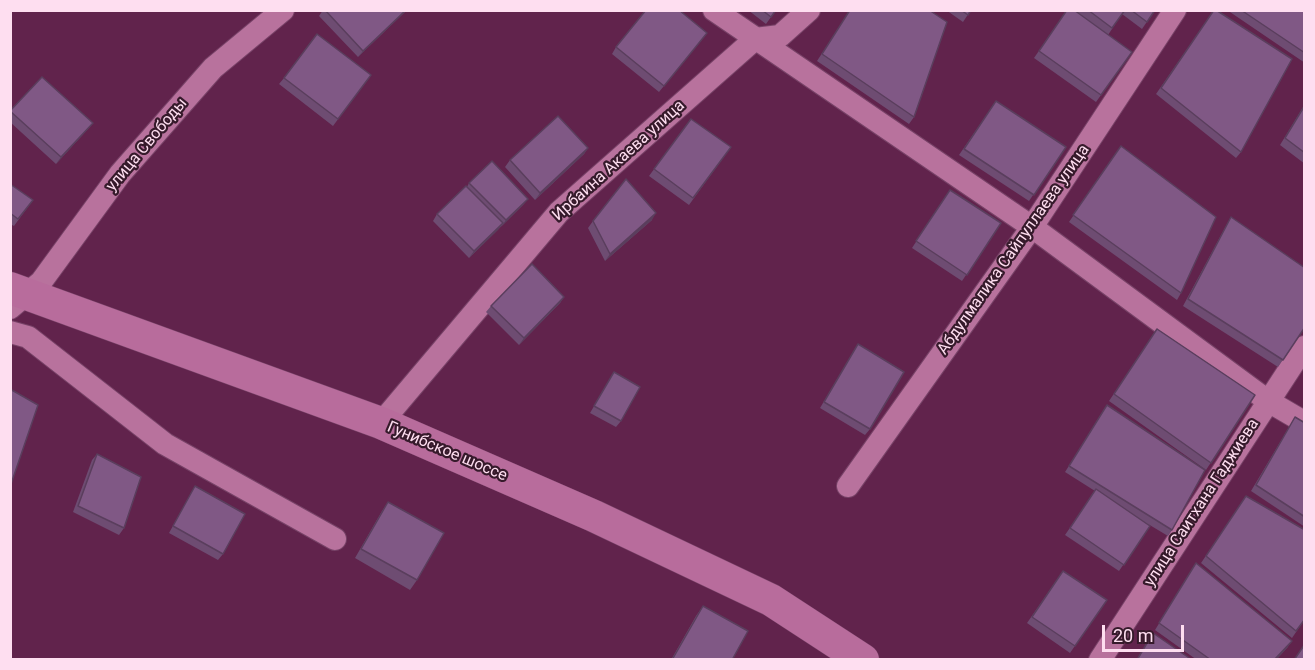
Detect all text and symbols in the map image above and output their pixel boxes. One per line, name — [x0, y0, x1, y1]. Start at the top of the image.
street label: улица Свободы — [102, 94, 192, 196]
street label: Ирбаина Акаева улица — [549, 97, 689, 225]
street label: Абдулмалика Сайпуллаева улица — [934, 141, 1094, 359]
street label: улица Саитхана Гаджиева — [1141, 416, 1263, 590]
street label: Гунибское шоссе — [384, 418, 510, 486]
scale bar — [1105, 613, 1188, 651]
text: 20 m — [1113, 625, 1153, 646]

